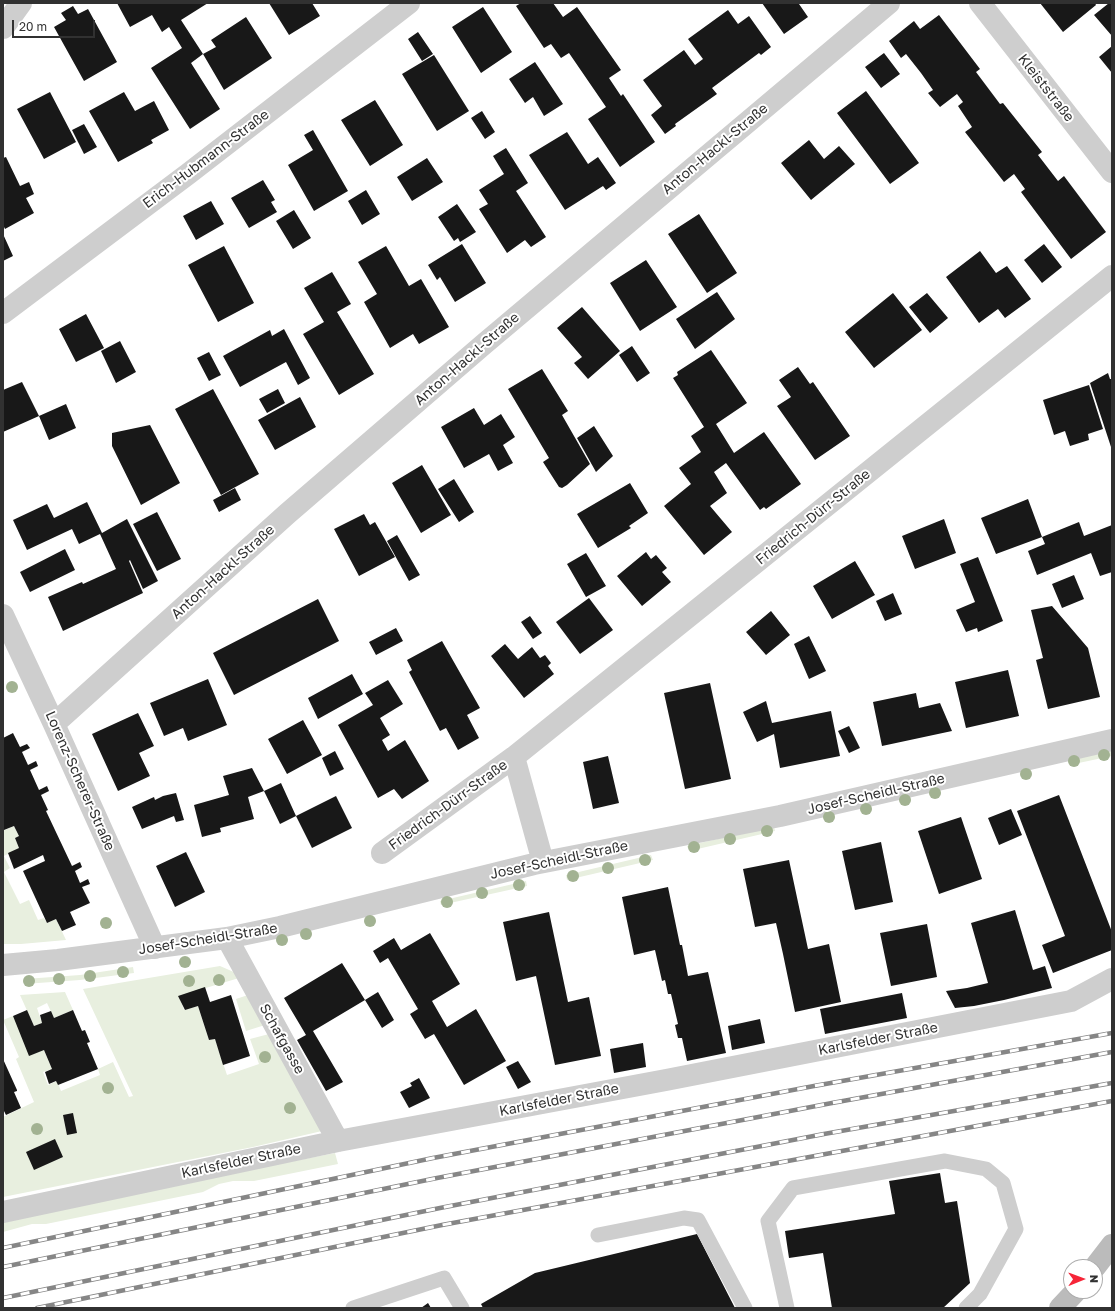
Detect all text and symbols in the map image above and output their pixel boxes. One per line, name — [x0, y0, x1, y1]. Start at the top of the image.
scale bar — [14, 12, 97, 38]
text: 20 m — [19, 19, 47, 34]
street label: Kleiststraße — [1014, 51, 1078, 125]
street label: Anton-Hackl-Straße — [659, 100, 771, 198]
street label: Erich-Hubmann-Straße — [140, 106, 272, 212]
street label: Anton-Hackl-Straße — [411, 309, 523, 409]
street label: Friedrich-Dürr-Straße — [752, 466, 874, 568]
street label: Anton-Hackl-Straße — [168, 521, 278, 623]
street label: Lorenz-Scherer-Straße — [42, 709, 118, 853]
street label: Friedrich-Dürr-Straße — [385, 756, 511, 854]
street label: Josef-Scheidl-Straße — [806, 770, 946, 818]
street label: Josef-Scheidl-Straße — [489, 837, 629, 883]
street label: Josef-Scheidl-Straße — [137, 920, 279, 958]
street label: Schafgasse — [256, 1001, 308, 1077]
street label: Karlsfelder Straße — [817, 1019, 939, 1059]
street label: Karlsfelder Straße — [498, 1080, 620, 1120]
street label: Karlsfelder Straße — [180, 1140, 302, 1182]
north arrow — [1063, 1259, 1103, 1299]
text: N — [1088, 1274, 1101, 1283]

